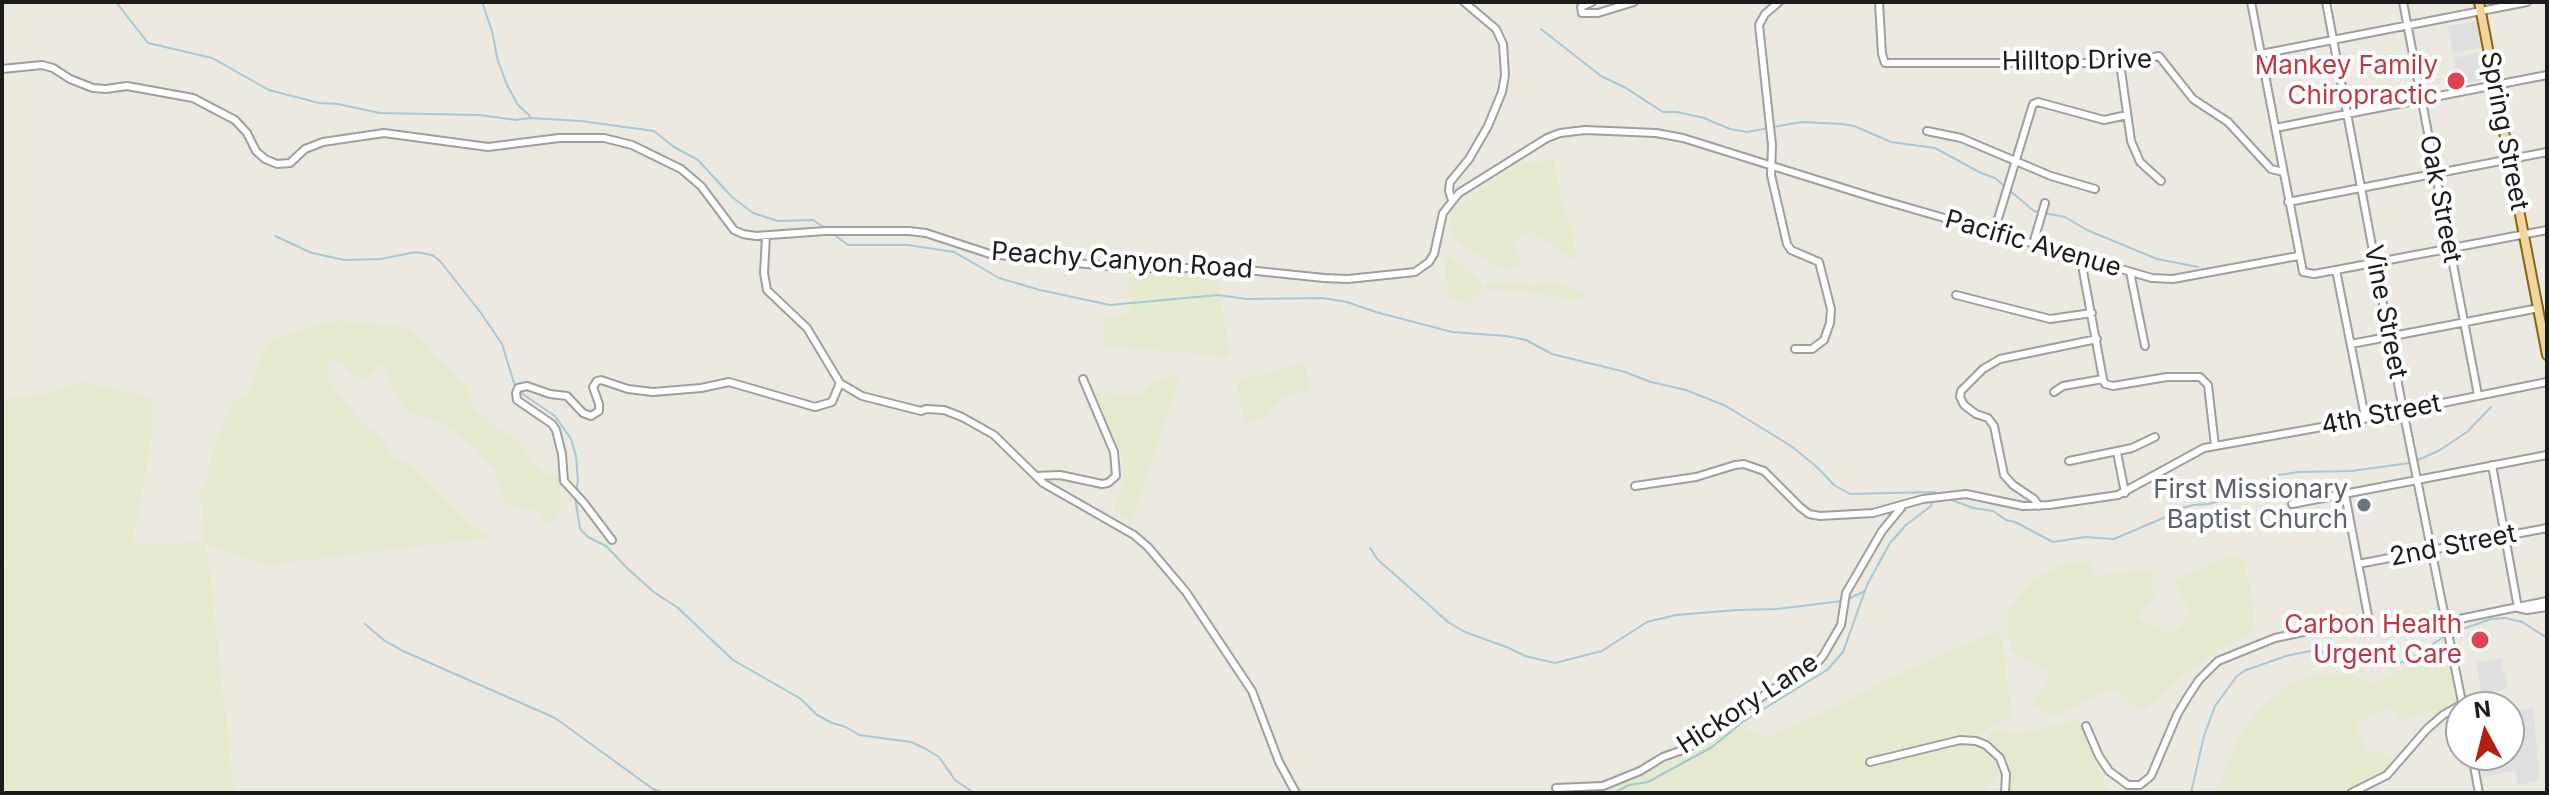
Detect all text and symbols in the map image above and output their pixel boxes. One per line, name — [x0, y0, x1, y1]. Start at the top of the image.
street label: Hilltop Drive — [2002, 44, 2152, 78]
street label: Spring Street — [2473, 49, 2535, 213]
place label: Mankey Family Chiropractic — [2255, 50, 2438, 112]
marker: Mankey Family Chiropractic — [2445, 70, 2467, 92]
street label: Oak Street — [2412, 132, 2468, 266]
street label: Pacific Avenue — [1941, 204, 2125, 284]
street label: Peachy Canyon Road — [990, 236, 1254, 286]
street label: Vine Street — [2357, 243, 2413, 381]
street label: 4th Street — [2318, 388, 2444, 442]
place label: First Missionary Baptist Church — [2153, 474, 2348, 536]
marker: First Missionary Baptist Church — [2355, 496, 2373, 514]
street label: 2nd Street — [2387, 518, 2519, 574]
place label: Carbon Health Urgent Care — [2284, 609, 2462, 670]
marker: Carbon Health Urgent Care — [2469, 629, 2491, 651]
street label: Hickory Lane — [1672, 647, 1824, 761]
north arrow — [2445, 691, 2525, 771]
text: N — [2472, 695, 2492, 723]

